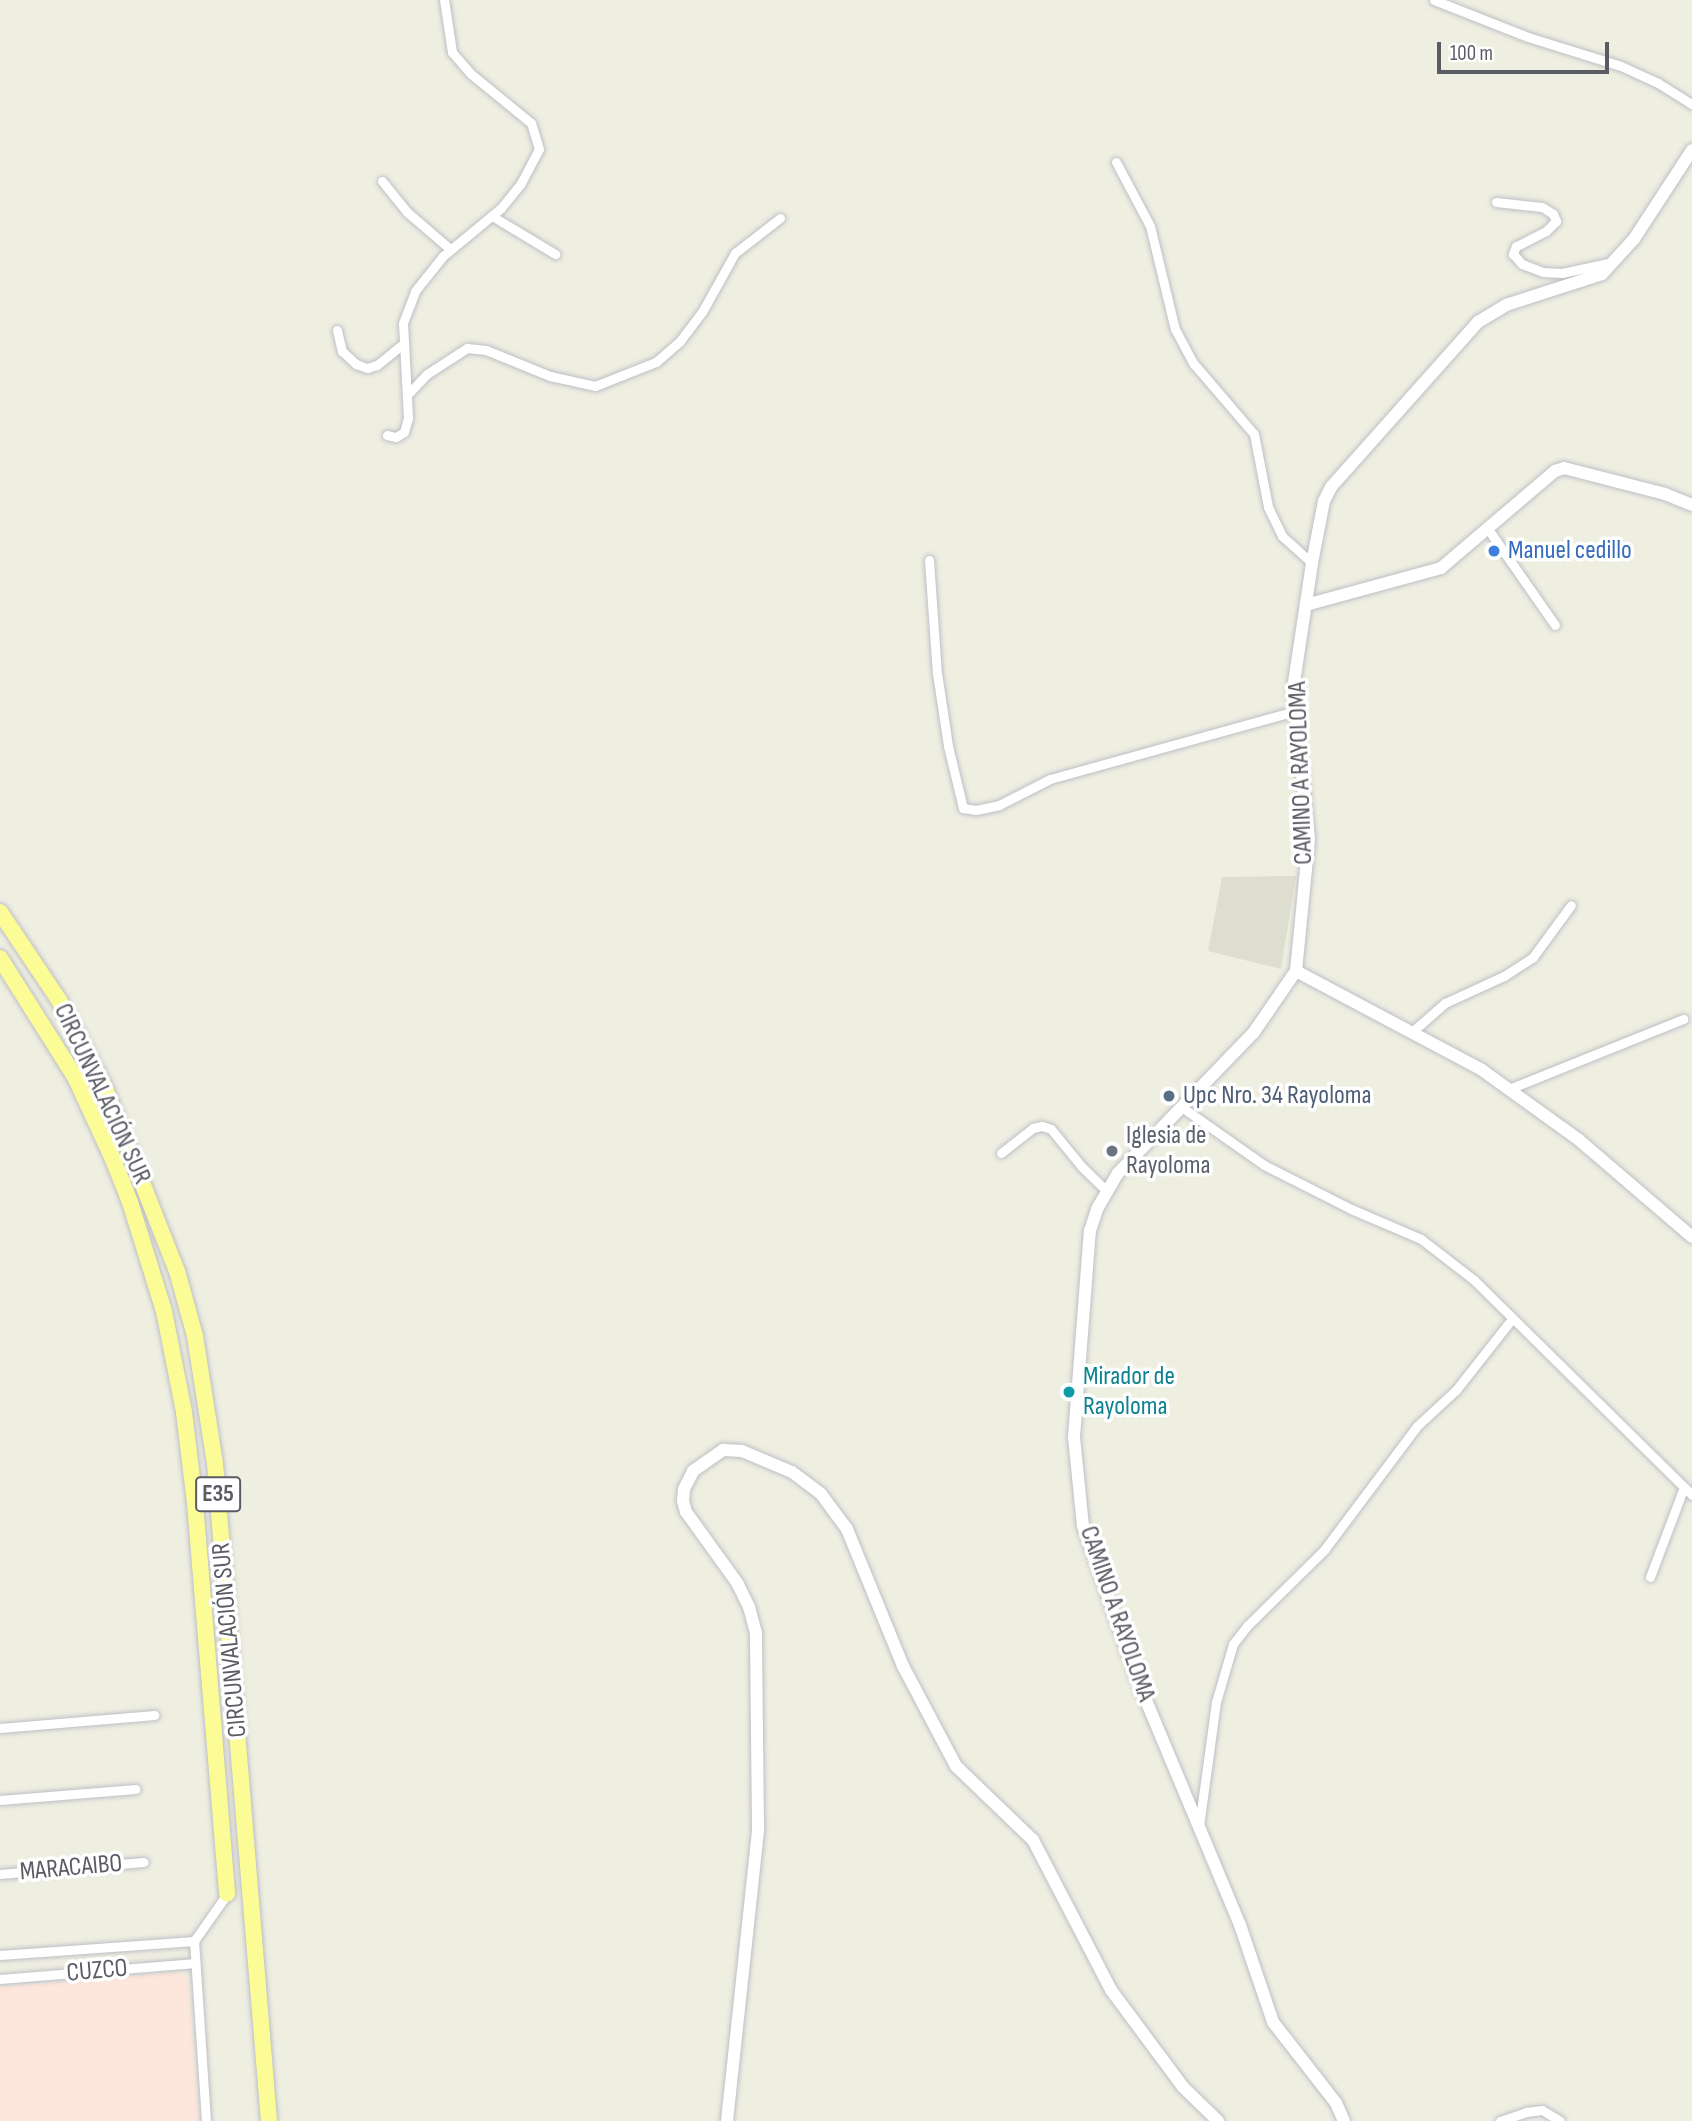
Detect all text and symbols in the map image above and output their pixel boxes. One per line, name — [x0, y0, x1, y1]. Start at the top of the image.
scale bar — [1440, 28, 1612, 72]
text: 100 m — [1450, 41, 1493, 66]
place label: Manuel cedillo — [1508, 535, 1632, 567]
marker: Manuel cedillo — [1486, 543, 1502, 559]
street label: CAMINO A RAYOLOMA — [1282, 681, 1320, 865]
street label: CIRCUNVALACIÓN SUR — [47, 999, 157, 1189]
place label: Upc Nro. 34 Rayoloma — [1183, 1080, 1371, 1112]
marker: Upc Nro. 34 Rayoloma — [1161, 1088, 1177, 1104]
place label: Iglesia de Rayoloma — [1126, 1120, 1210, 1182]
marker: Iglesia de Rayoloma — [1104, 1143, 1120, 1159]
place label: Mirador de Rayoloma — [1083, 1361, 1175, 1422]
marker: Mirador de Rayoloma — [1061, 1384, 1077, 1400]
road number: E35 — [194, 1474, 242, 1514]
street label: CAMINO A RAYOLOMA — [1072, 1522, 1162, 1706]
street label: CIRCUNVALACIÓN SUR — [206, 1541, 254, 1739]
street label: MARACAIBO — [18, 1848, 124, 1888]
street label: CUZCO — [65, 1953, 129, 1989]

